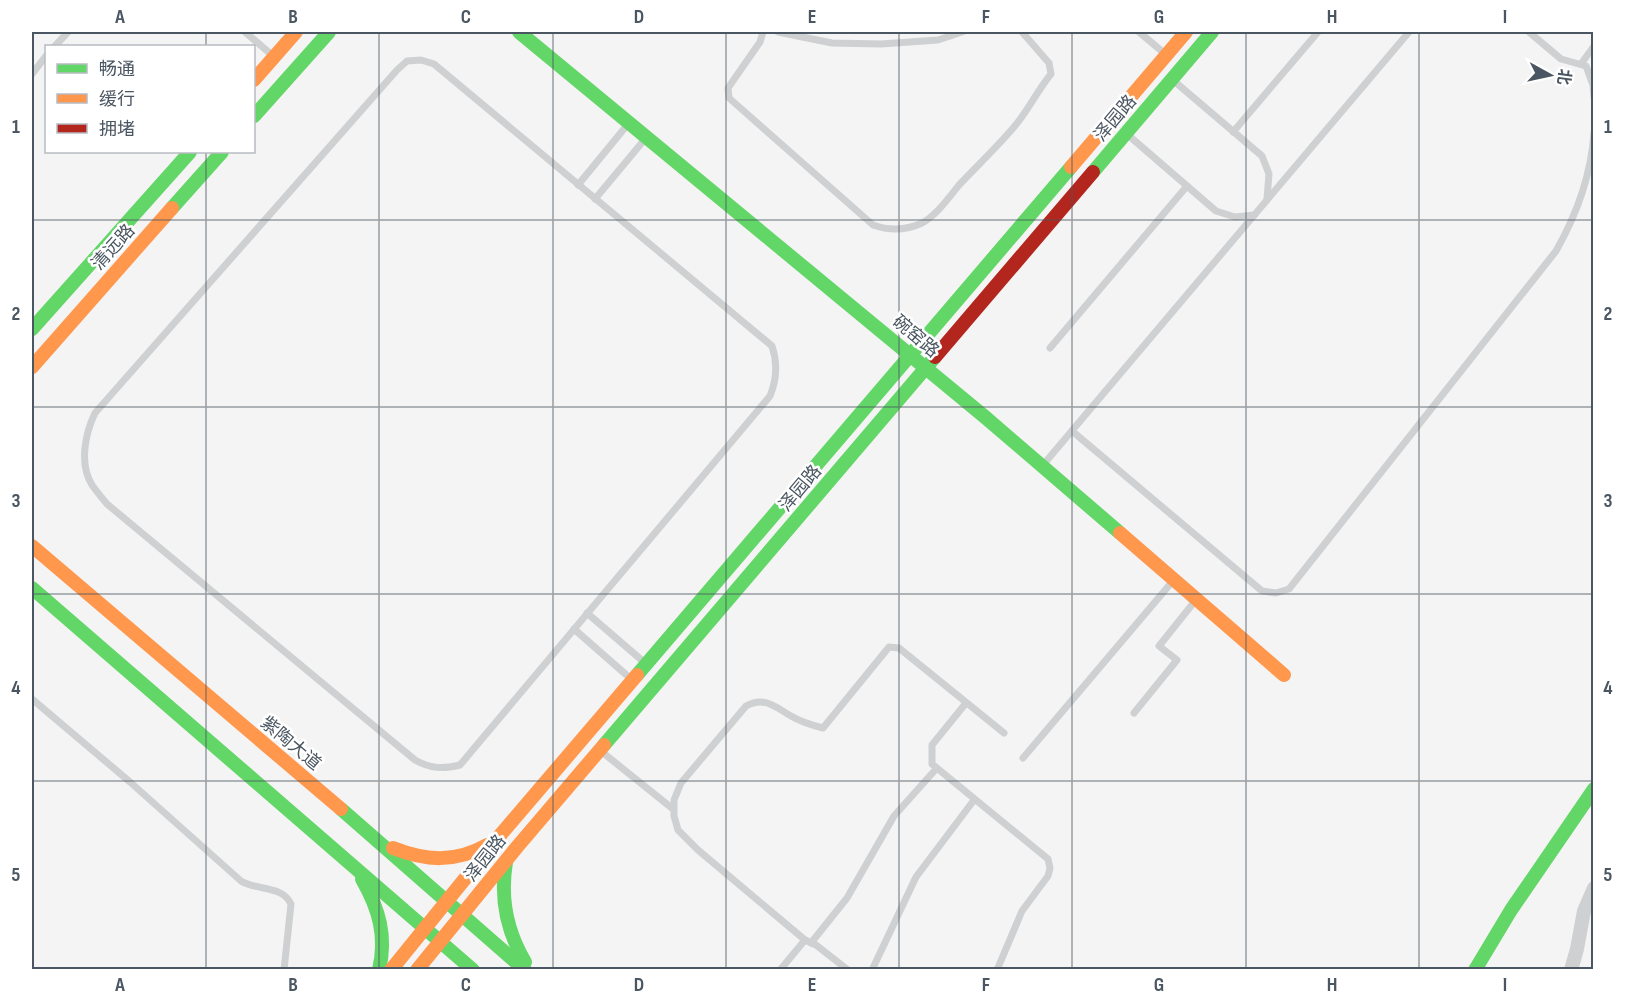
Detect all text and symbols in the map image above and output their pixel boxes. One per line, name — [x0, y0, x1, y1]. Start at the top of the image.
text: A — [114, 5, 125, 29]
text: B — [288, 5, 298, 29]
text: C — [461, 5, 471, 29]
text: D — [634, 5, 644, 29]
text: E — [808, 5, 816, 29]
text: F — [982, 5, 990, 29]
text: G — [1154, 5, 1164, 29]
text: H — [1327, 5, 1337, 29]
text: I — [1503, 5, 1507, 29]
legend — [45, 45, 255, 153]
north arrow — [1520, 45, 1580, 105]
text: 畅通 — [99, 59, 135, 80]
text: 北 — [1553, 68, 1574, 86]
text: 缓行 — [99, 89, 135, 110]
street label: 泽园路 — [1090, 91, 1141, 146]
text: 1 — [12, 115, 20, 139]
text: 1 — [1604, 115, 1612, 139]
text: 拥堵 — [99, 119, 135, 140]
street label: 清远路 — [88, 220, 139, 274]
text: 2 — [12, 302, 20, 326]
text: 2 — [1604, 302, 1612, 326]
street label: 碗窑路 — [888, 311, 943, 362]
street label: 泽园路 — [775, 461, 826, 516]
text: 3 — [12, 489, 21, 513]
text: 3 — [1604, 489, 1613, 513]
text: 4 — [11, 676, 21, 700]
text: 4 — [1603, 676, 1613, 700]
street label: 紫陶大道 — [256, 712, 325, 775]
street label: 泽园路 — [460, 831, 511, 886]
text: 5 — [12, 863, 21, 887]
text: 5 — [1604, 863, 1613, 887]
text: A — [114, 973, 125, 997]
text: B — [288, 973, 298, 997]
text: C — [461, 973, 471, 997]
text: D — [634, 973, 644, 997]
text: E — [808, 973, 816, 997]
text: F — [982, 973, 990, 997]
text: G — [1154, 973, 1164, 997]
text: H — [1327, 973, 1337, 997]
text: I — [1503, 973, 1507, 997]

